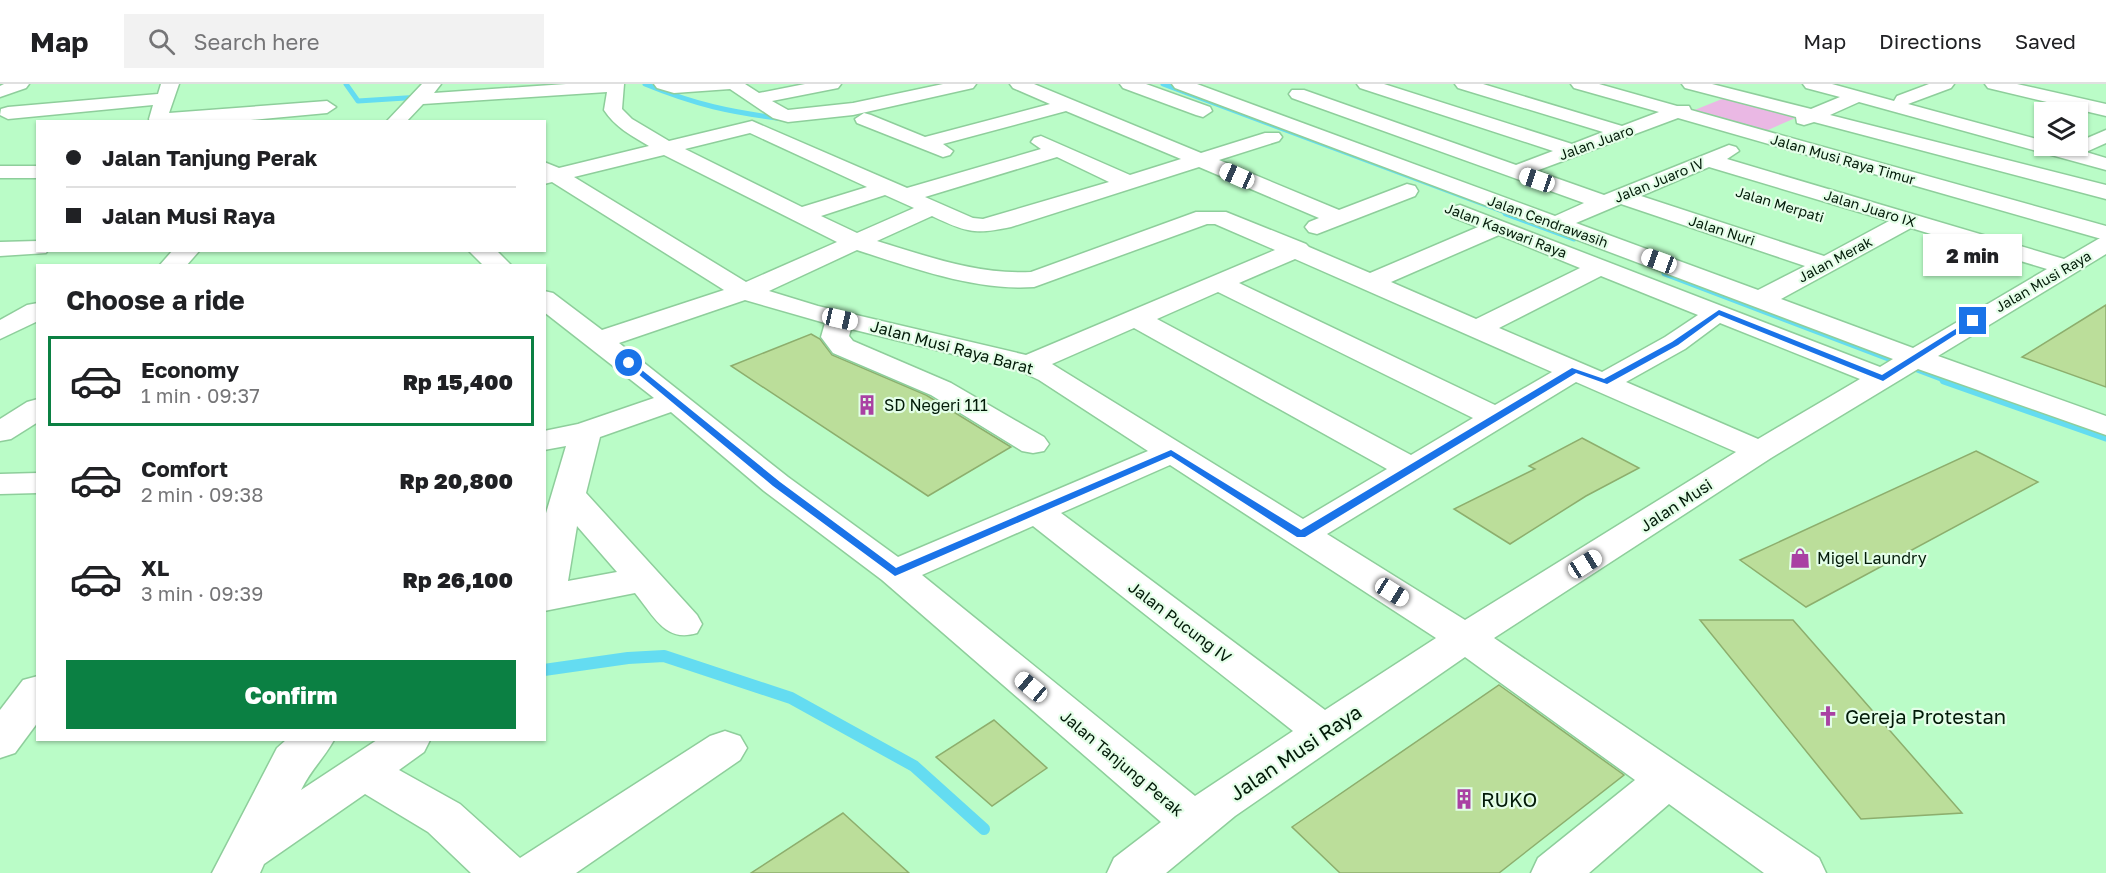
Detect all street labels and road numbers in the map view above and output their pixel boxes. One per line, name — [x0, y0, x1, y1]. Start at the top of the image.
street label: Jalan Juaro — [1556, 121, 1636, 163]
street label: Jalan Musi Raya Timur — [1769, 130, 1918, 188]
street label: Jalan Juaro IV — [1612, 154, 1707, 206]
street label: Jalan Merpati — [1734, 182, 1826, 226]
street label: Jalan Juaro IX — [1822, 186, 1918, 230]
street label: Jalan Cendrawasih — [1485, 191, 1611, 251]
street label: Jalan Kaswari Raya — [1443, 199, 1569, 261]
street label: Jalan Nuri — [1687, 211, 1757, 249]
street label: Jalan Merak — [1795, 232, 1875, 286]
street label: Jalan Musi Raya — [1992, 247, 2094, 315]
street label: Jalan Musi Raya Barat — [868, 316, 1036, 378]
street label: Jalan Musi — [1636, 474, 1716, 536]
street label: Jalan Pucung IV — [1125, 577, 1236, 667]
street label: Jalan Musi Raya — [1225, 699, 1365, 805]
street label: Jalan Tanjung Perak — [1056, 706, 1188, 820]

